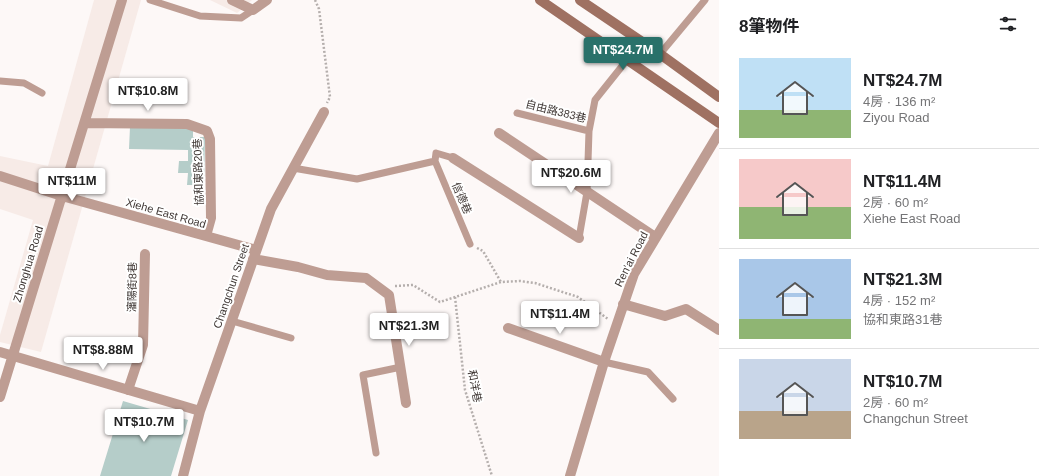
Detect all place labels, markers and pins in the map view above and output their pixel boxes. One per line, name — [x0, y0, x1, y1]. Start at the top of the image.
pin: NT$24.7M — [582, 37, 664, 71]
pin: NT$10.8M — [107, 78, 189, 112]
pin: NT$20.6M — [530, 160, 612, 194]
pin: NT$11M — [39, 168, 105, 202]
pin: NT$11.4M — [519, 301, 601, 335]
pin: NT$21.3M — [368, 313, 450, 347]
pin: NT$8.88M — [62, 337, 144, 371]
pin: NT$10.7M — [103, 409, 185, 443]

